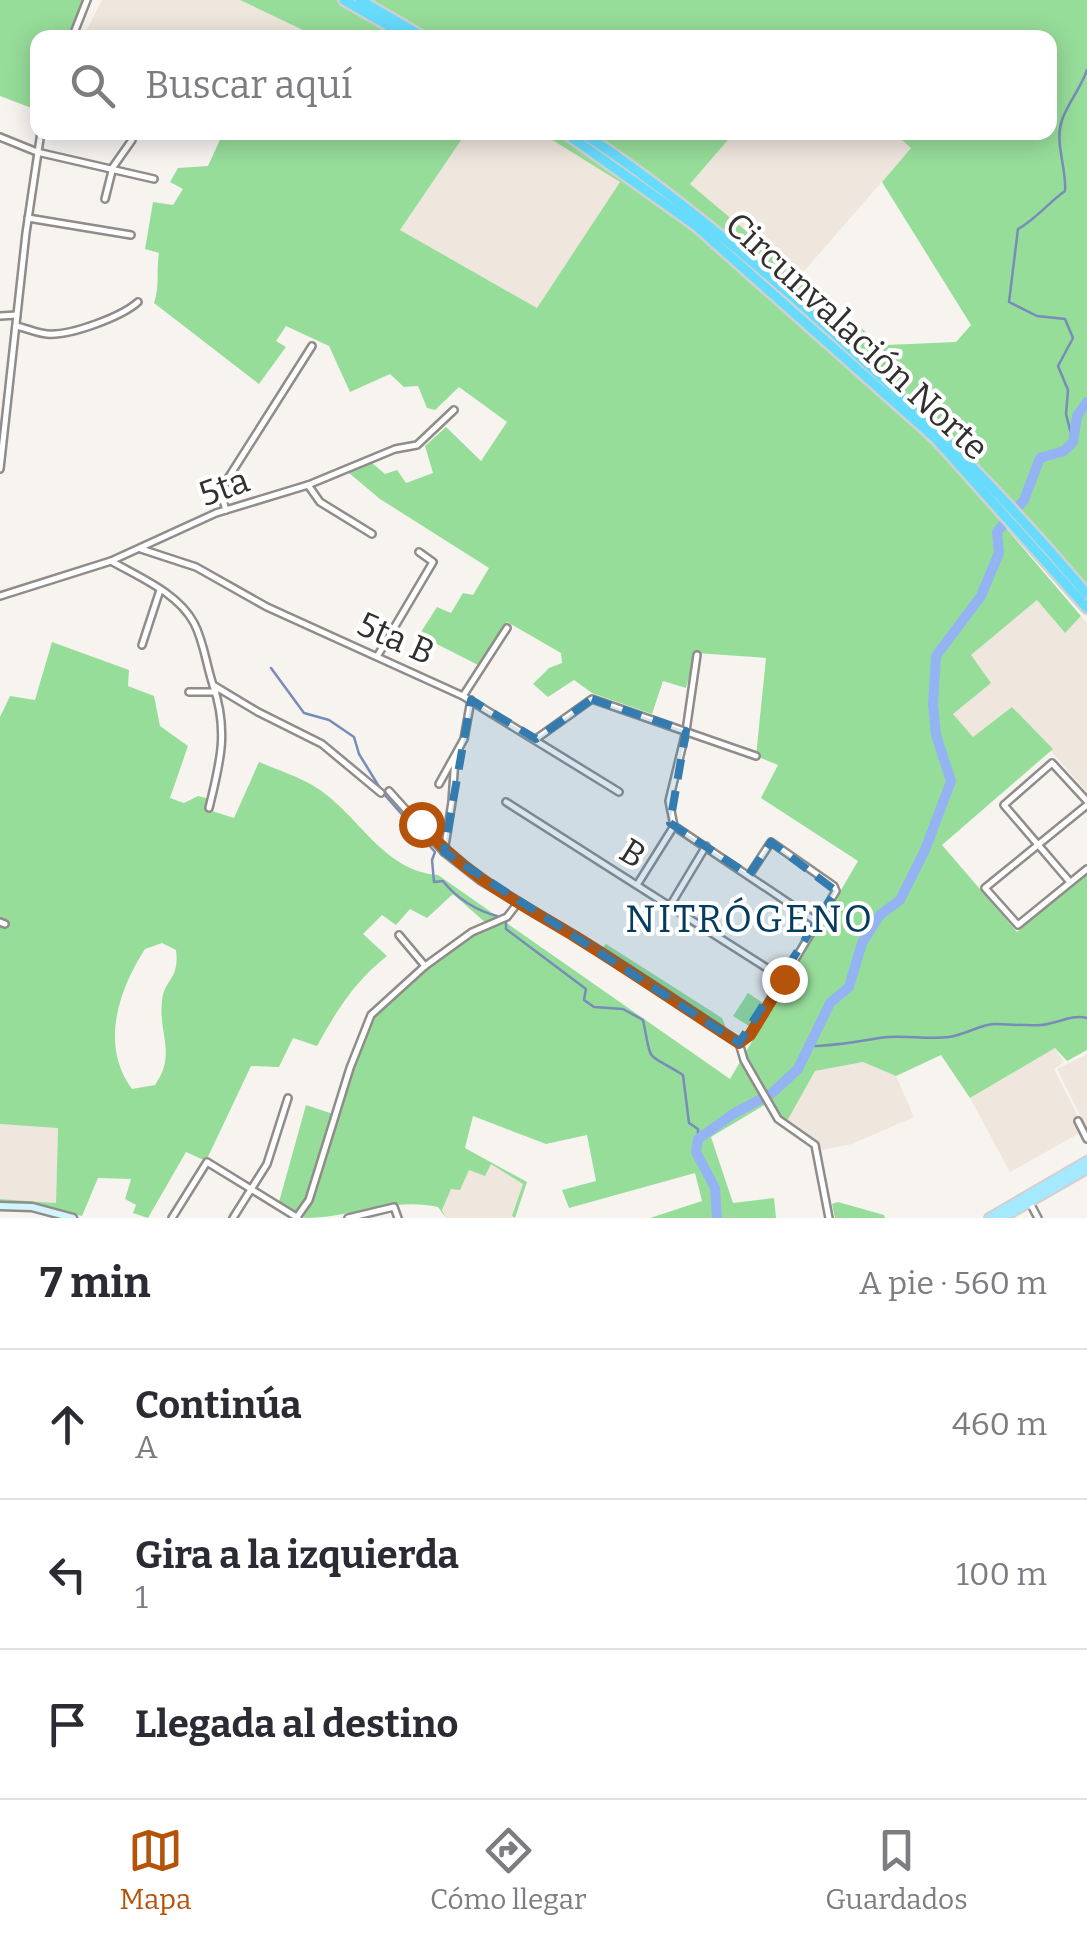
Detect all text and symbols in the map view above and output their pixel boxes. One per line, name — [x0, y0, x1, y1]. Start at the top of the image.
search box — [30, 30, 1057, 140]
icon: search — [65, 58, 120, 113]
text: Buscar aquí — [145, 62, 352, 108]
street label: Circunvalación Norte — [717, 203, 997, 469]
street label: 5ta — [193, 459, 255, 515]
street label: 5ta B — [351, 603, 441, 673]
route start — [399, 802, 445, 848]
street label: B — [612, 829, 654, 877]
district label: NITRÓGENO — [625, 896, 875, 942]
route end — [762, 957, 808, 1003]
text: 7 min — [40, 1258, 151, 1308]
text: A pie · 560 m — [859, 1264, 1047, 1302]
text: Continúa — [135, 1382, 302, 1428]
icon: ahead — [40, 1397, 95, 1452]
text: 460 m — [952, 1405, 1047, 1443]
text: A — [135, 1428, 158, 1466]
text: Gira a la izquierda — [135, 1532, 459, 1578]
icon: left — [40, 1547, 95, 1602]
text: 100 m — [956, 1555, 1047, 1593]
text: 1 — [135, 1578, 148, 1616]
icon: arrive — [40, 1697, 95, 1752]
text: Llegada al destino — [135, 1701, 458, 1747]
tab: Mapa — [119, 1823, 191, 1916]
tab: Cómo llegar — [430, 1823, 586, 1916]
tab: Guardados — [825, 1823, 968, 1916]

